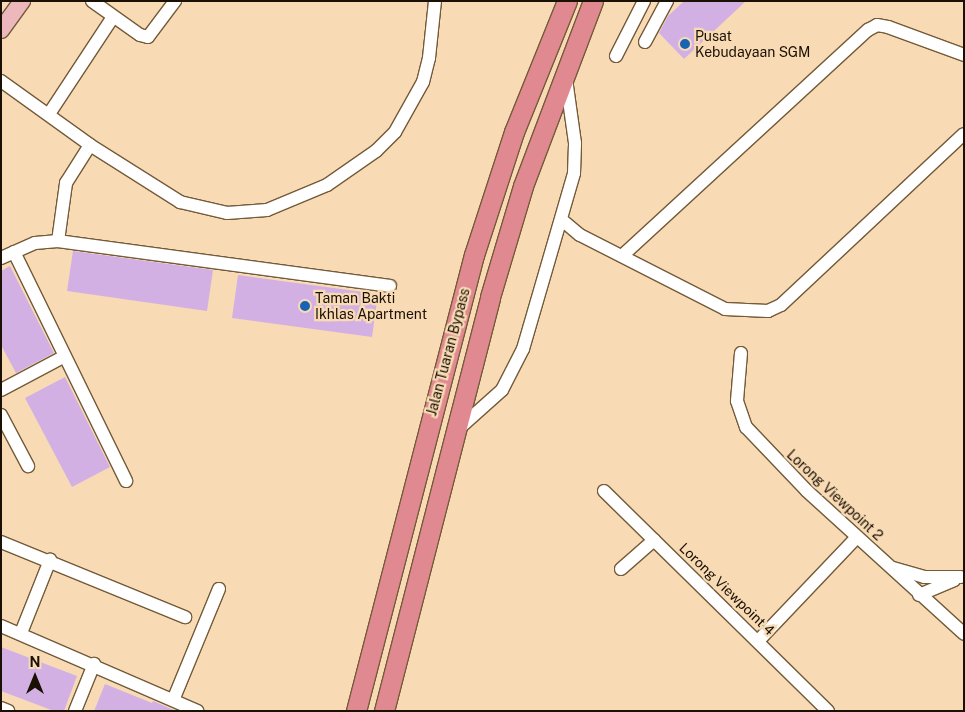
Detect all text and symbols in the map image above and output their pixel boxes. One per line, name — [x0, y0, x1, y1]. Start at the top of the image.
place label: Pusat Kebudayaan SGM — [695, 28, 811, 60]
marker: Pusat Kebudayaan SGM — [679, 38, 691, 50]
street label: Jalan Tuaran Bypass — [423, 286, 473, 418]
place label: Taman Bakti Ikhlas Apartment — [315, 290, 427, 322]
marker: Taman Bakti Ikhlas Apartment — [299, 300, 311, 312]
street label: Lorong Viewpoint 2 — [783, 446, 887, 544]
street label: Lorong Viewpoint 4 — [676, 539, 778, 639]
north arrow — [10, 652, 60, 702]
text: N — [30, 654, 40, 670]

